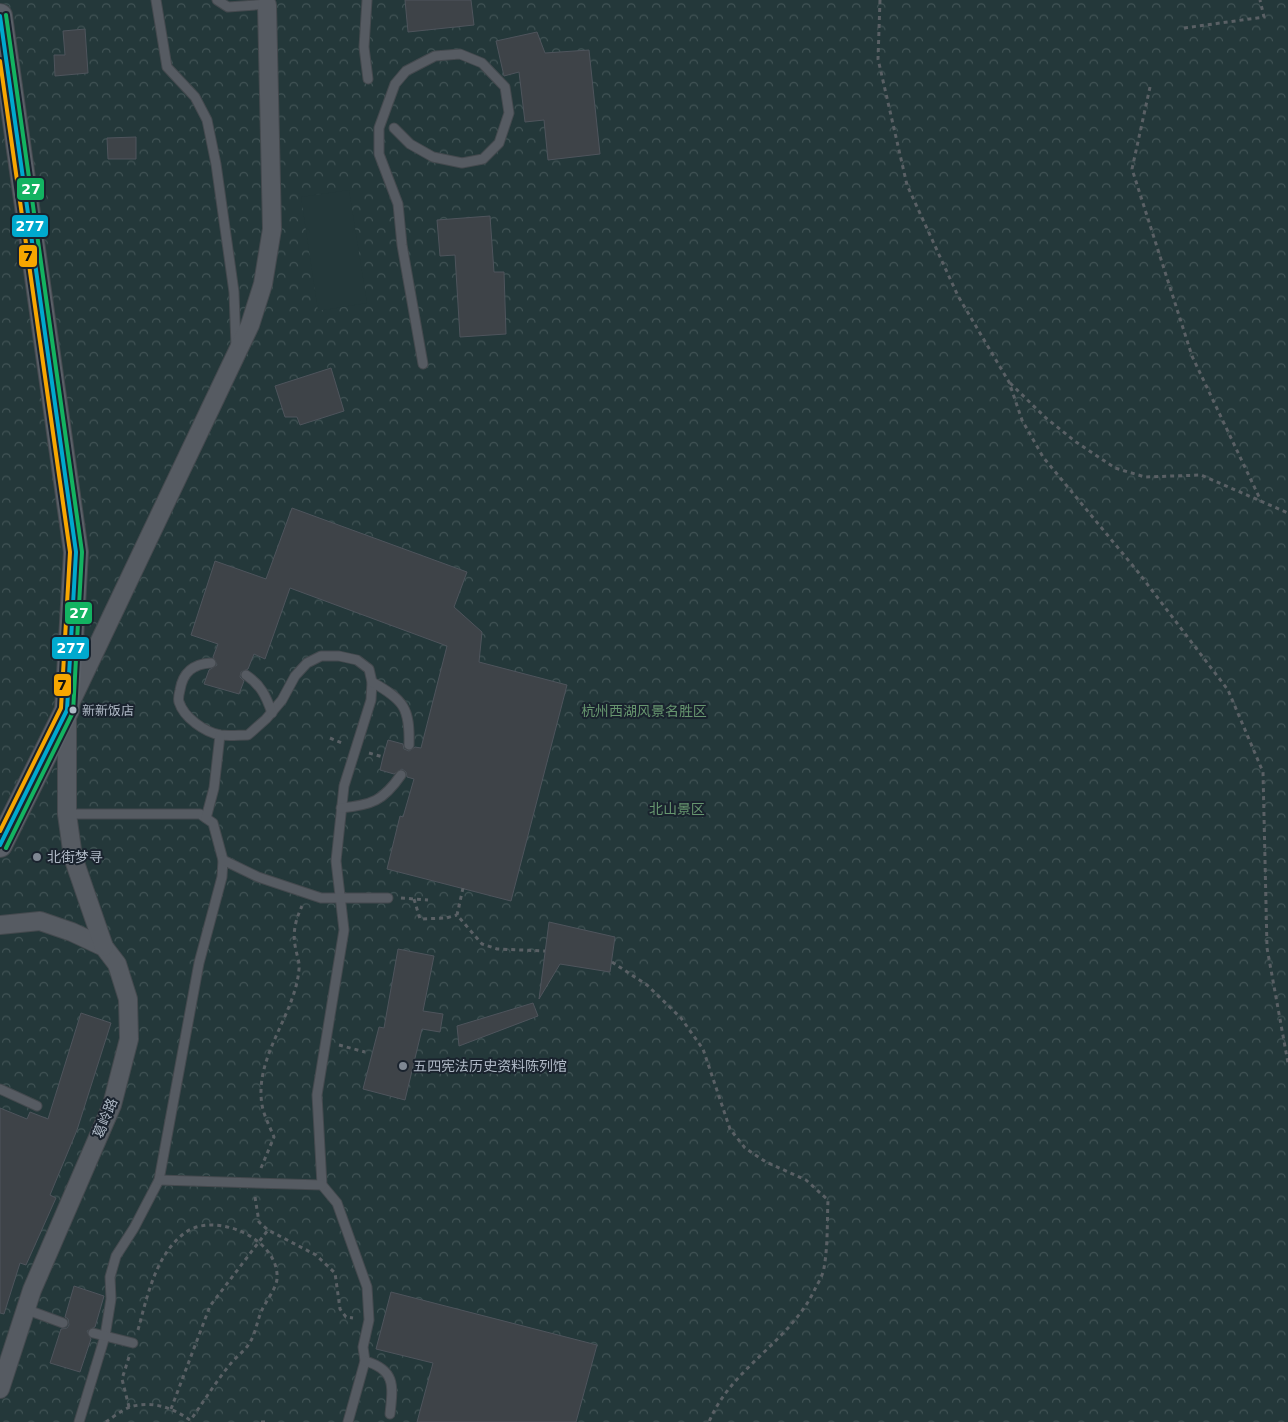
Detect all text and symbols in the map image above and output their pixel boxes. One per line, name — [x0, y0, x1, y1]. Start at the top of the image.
line badge: 27 — [16, 177, 45, 201]
text: 27 — [21, 181, 41, 197]
line badge: 277 — [11, 214, 49, 238]
text: 277 — [15, 218, 45, 234]
line badge: 7 — [18, 244, 38, 268]
text: 7 — [23, 248, 33, 264]
line badge: 27 — [64, 601, 93, 625]
text: 27 — [69, 605, 89, 621]
line badge: 277 — [51, 636, 90, 660]
text: 277 — [56, 640, 86, 656]
line badge: 7 — [53, 673, 72, 697]
text: 7 — [57, 677, 67, 693]
place label: 新新饭店 — [82, 703, 134, 718]
park label: 杭州西湖风景名胜区 — [581, 703, 707, 719]
marker: 新新饭店 — [68, 705, 78, 715]
park label: 北山景区 — [649, 801, 705, 817]
place label: 北街梦寻 — [47, 849, 103, 865]
marker: 北街梦寻 — [31, 851, 43, 863]
place label: 五四宪法历史资料陈列馆 — [413, 1058, 567, 1074]
marker: 五四宪法历史资料陈列馆 — [397, 1060, 409, 1072]
street label: 葛岭路 — [90, 1096, 120, 1140]

